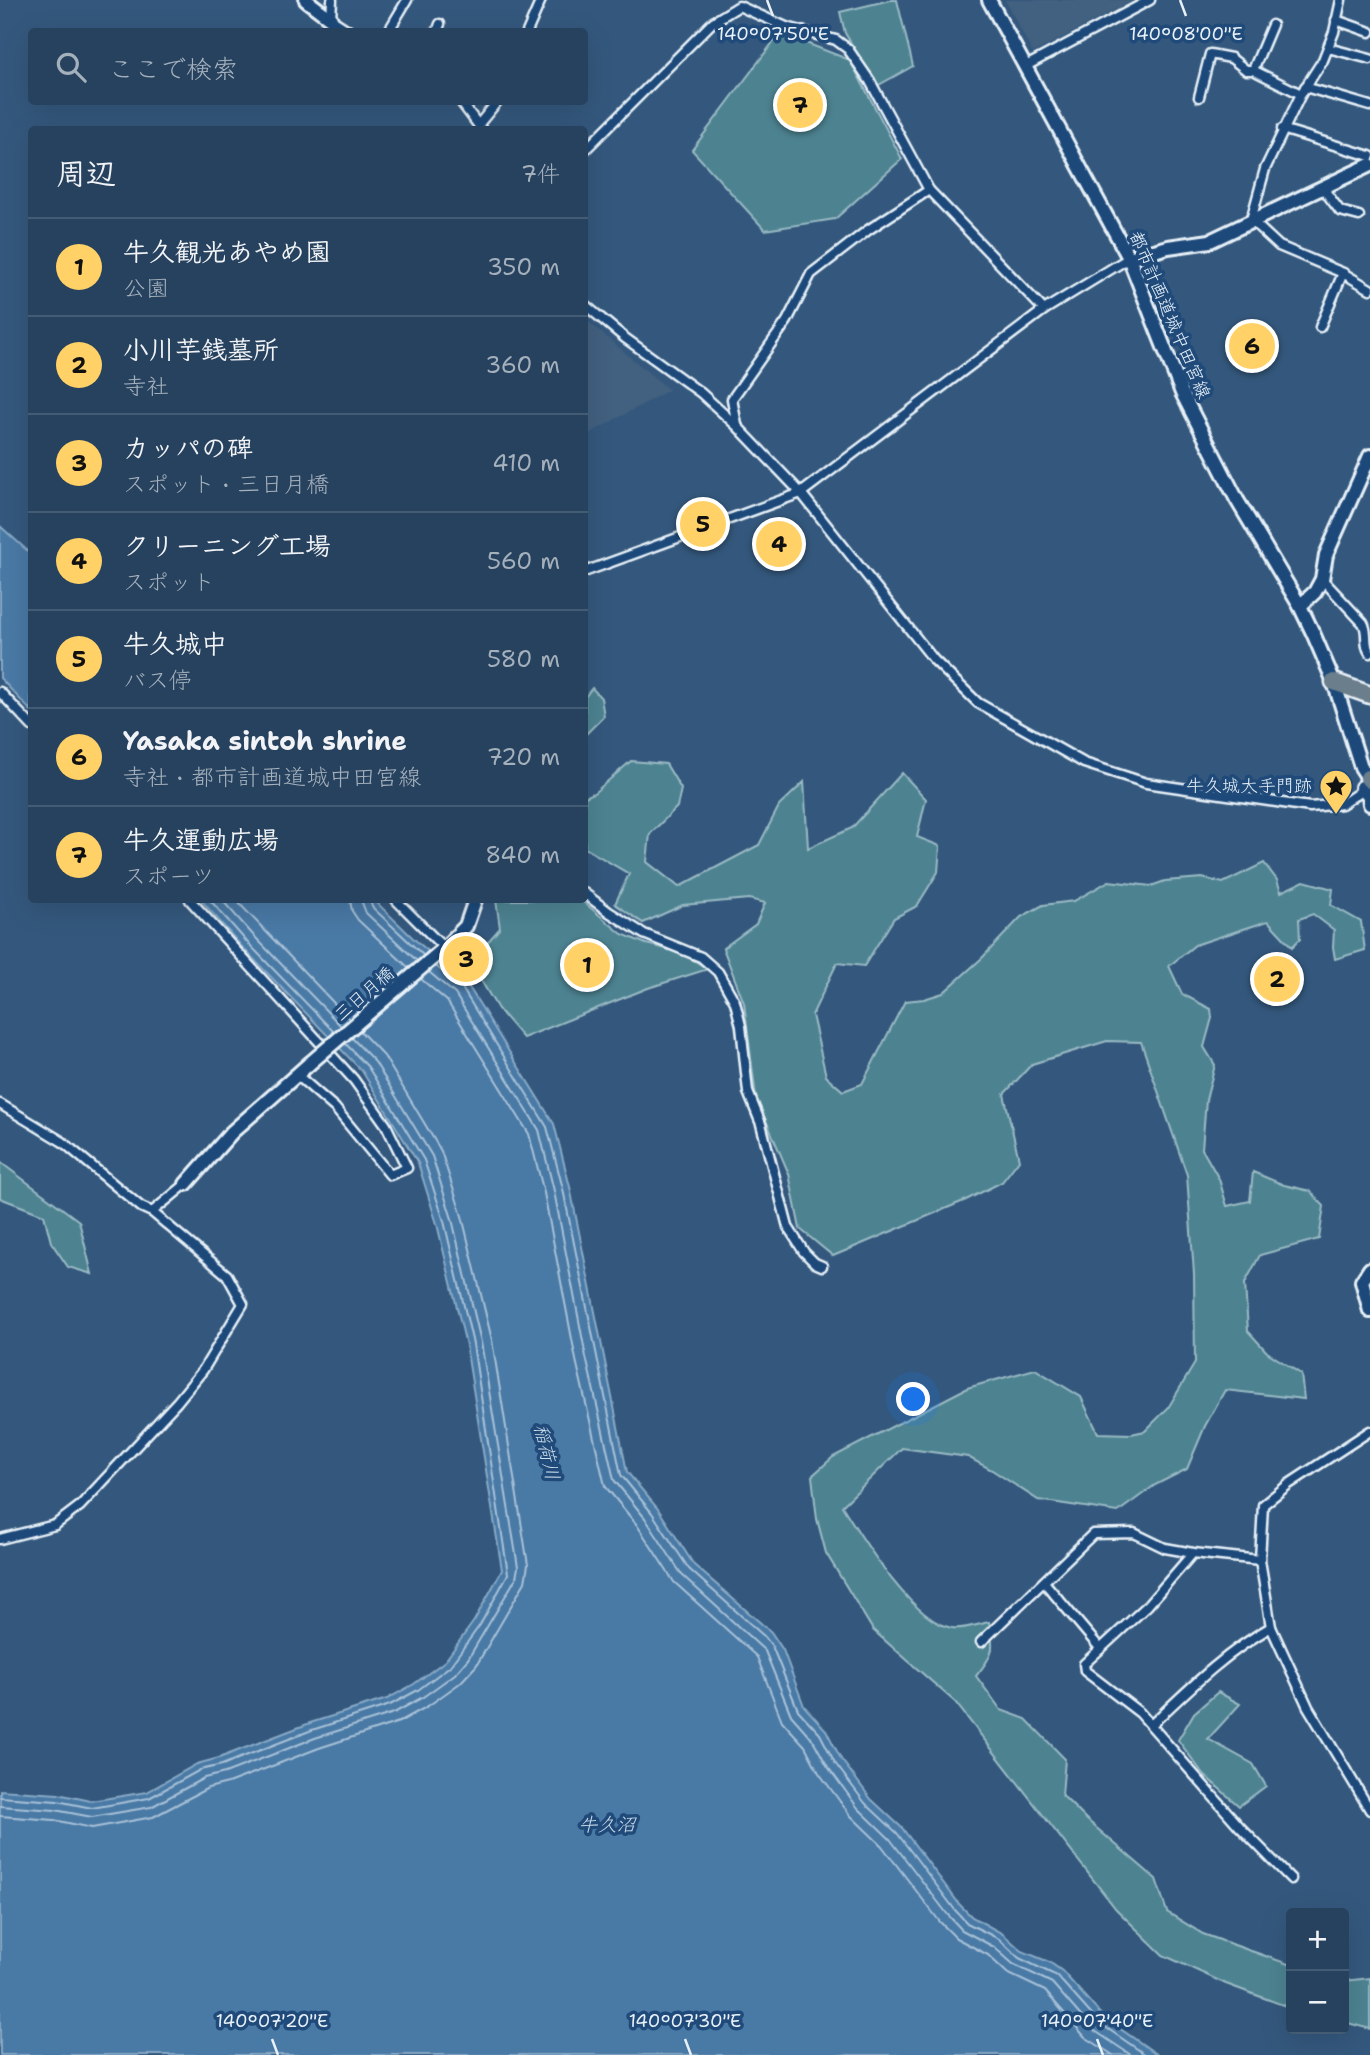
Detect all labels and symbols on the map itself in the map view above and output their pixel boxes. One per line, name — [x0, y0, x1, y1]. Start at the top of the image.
text: 140°07'50"E — [717, 22, 829, 46]
text: 140°08'00"E — [1129, 22, 1243, 46]
pin: 7 — [777, 79, 823, 131]
street label: 都市計画道城中田宮線 — [1124, 227, 1216, 403]
pin: 6 — [1229, 320, 1275, 372]
pin: 5 — [680, 498, 726, 550]
pin: 4 — [756, 518, 802, 570]
place icon: 牛久城大手門跡 — [1317, 767, 1355, 816]
place label: 牛久城大手門跡 — [1186, 774, 1312, 798]
pin: 3 — [443, 933, 489, 985]
pin: 1 — [564, 939, 610, 991]
pin: 2 — [1254, 953, 1300, 1005]
street label: 三日月橋 — [329, 961, 399, 1027]
your location — [896, 1382, 930, 1416]
water label: 稲荷川 — [528, 1421, 566, 1483]
water label: 牛久沼 — [578, 1812, 637, 1837]
text: 140°07'20"E — [216, 2009, 328, 2033]
text: 140°07'30"E — [629, 2009, 741, 2033]
text: 140°07'40"E — [1041, 2009, 1153, 2033]

